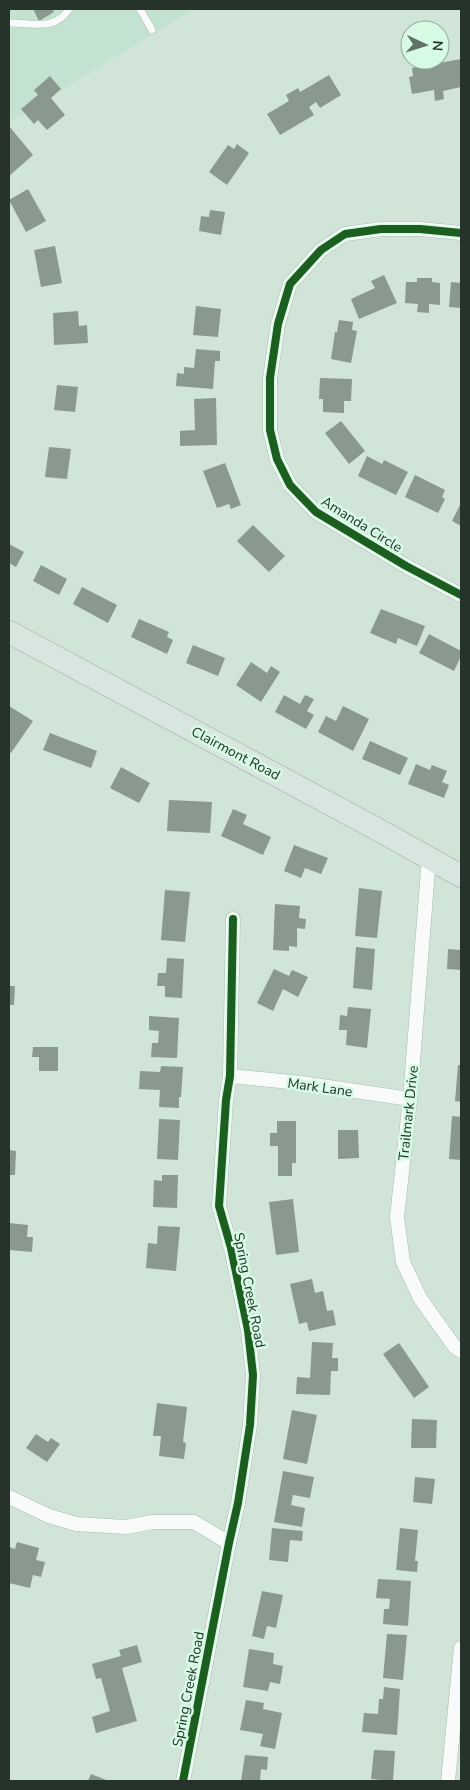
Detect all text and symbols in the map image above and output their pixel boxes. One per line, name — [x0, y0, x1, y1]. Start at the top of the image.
north arrow — [400, 20, 450, 70]
text: N — [428, 40, 447, 52]
street label: Amanda Circle — [318, 492, 406, 557]
street label: Clairmont Road — [188, 722, 284, 785]
street label: Trailmark Drive — [394, 1065, 423, 1161]
street label: Mark Lane — [286, 1074, 354, 1101]
street label: Spring Creek Road — [229, 1231, 270, 1349]
street label: Spring Creek Road — [168, 1630, 209, 1748]

